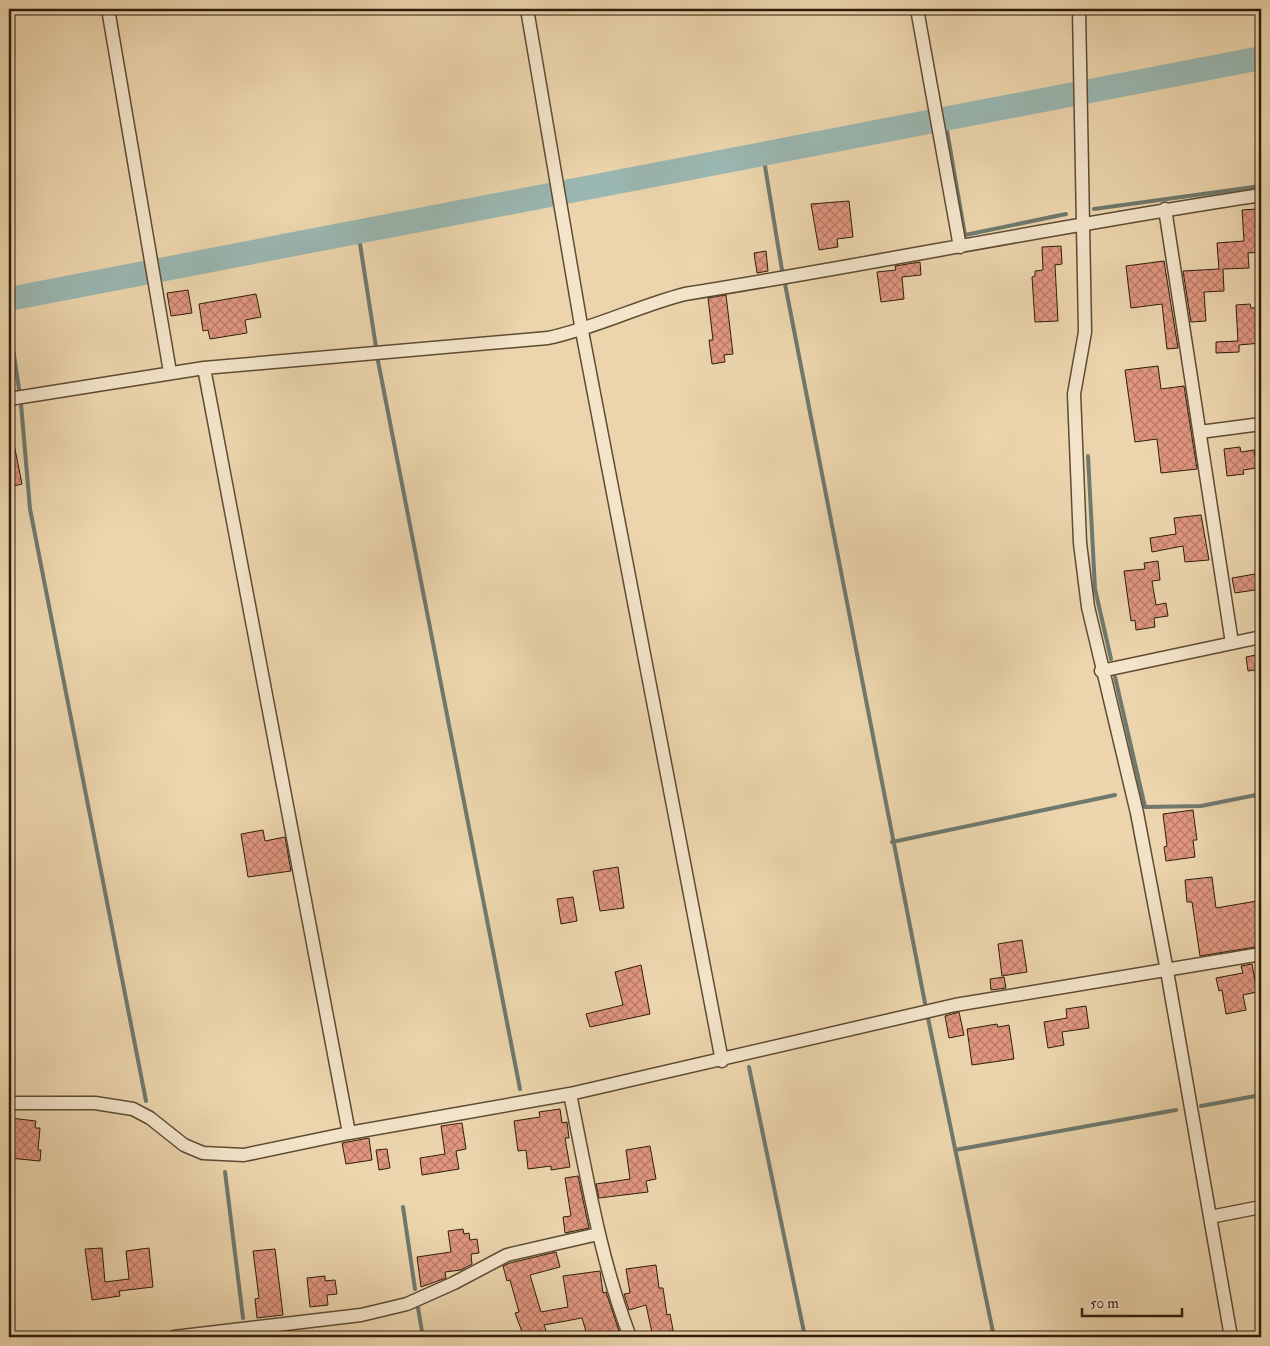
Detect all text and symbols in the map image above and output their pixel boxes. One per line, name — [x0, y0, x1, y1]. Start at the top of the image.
scale bar — [1082, 1286, 1182, 1318]
text: 50 m — [1090, 1294, 1119, 1313]

